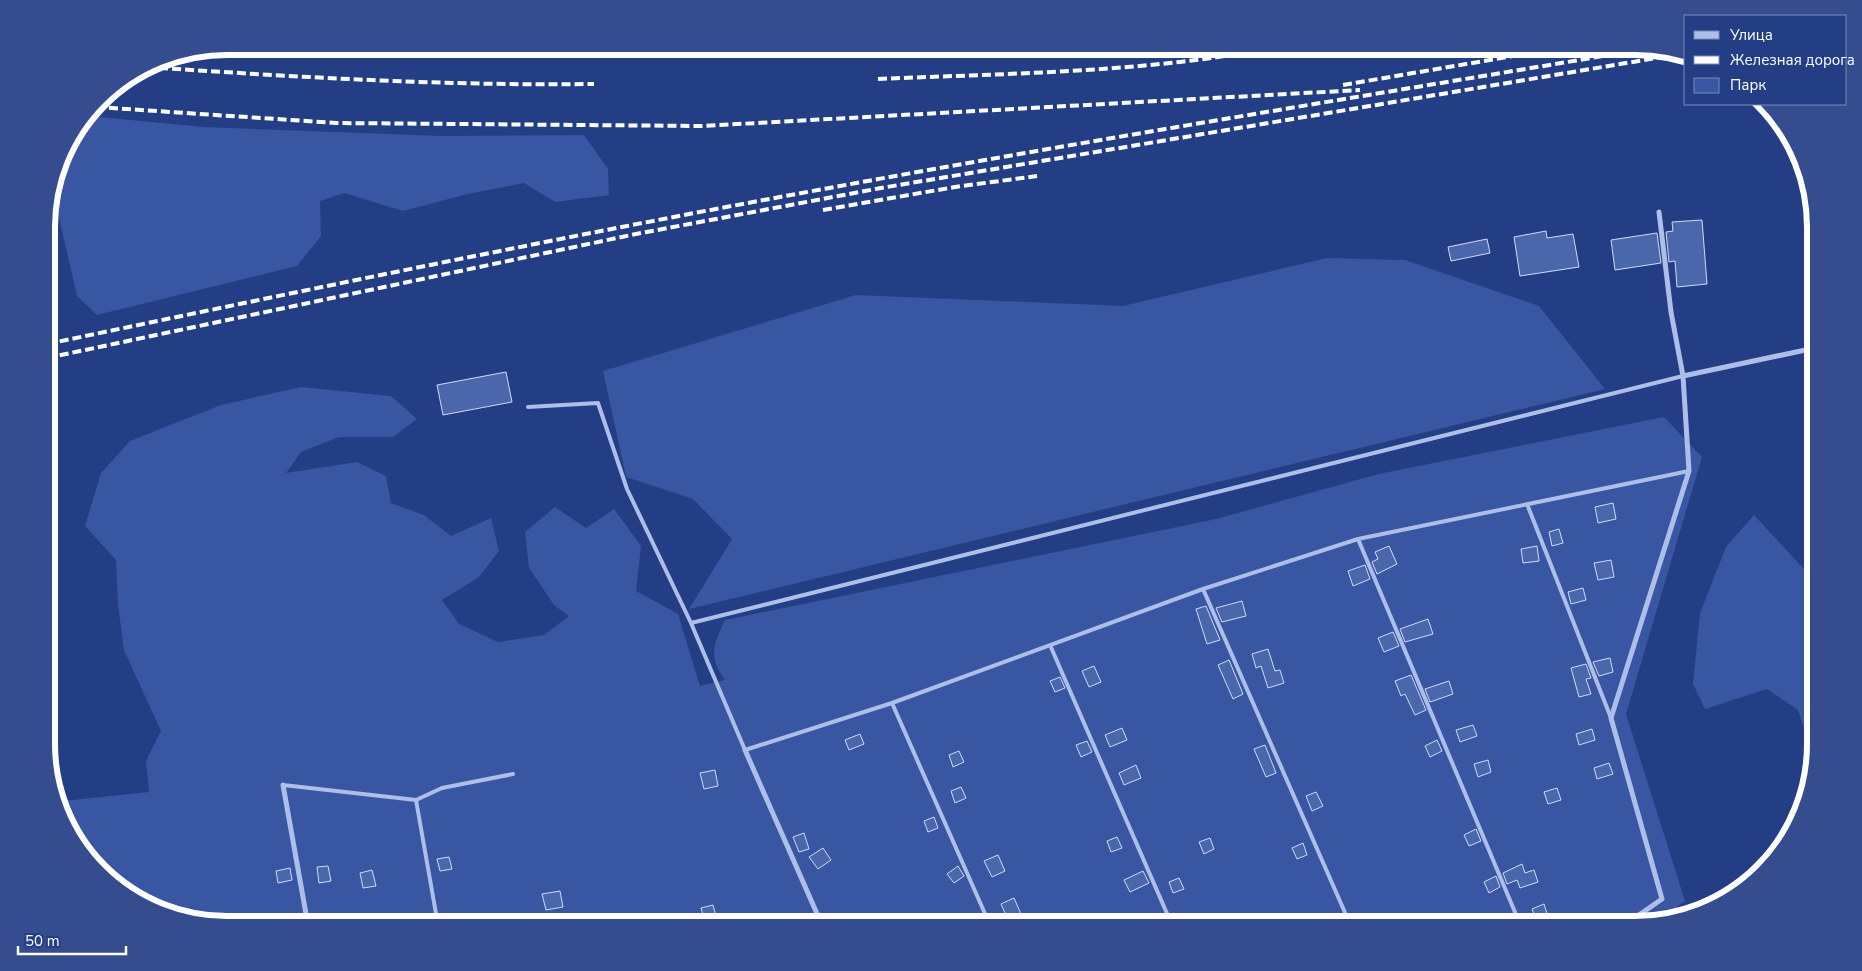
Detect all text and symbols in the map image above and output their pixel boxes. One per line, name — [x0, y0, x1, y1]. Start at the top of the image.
legend — [1684, 15, 1847, 105]
text: Улица — [1729, 25, 1773, 45]
text: Железная дорога — [1730, 50, 1855, 70]
text: Парк — [1730, 75, 1766, 95]
scale bar — [18, 924, 125, 956]
text: 50 m — [25, 931, 60, 951]

